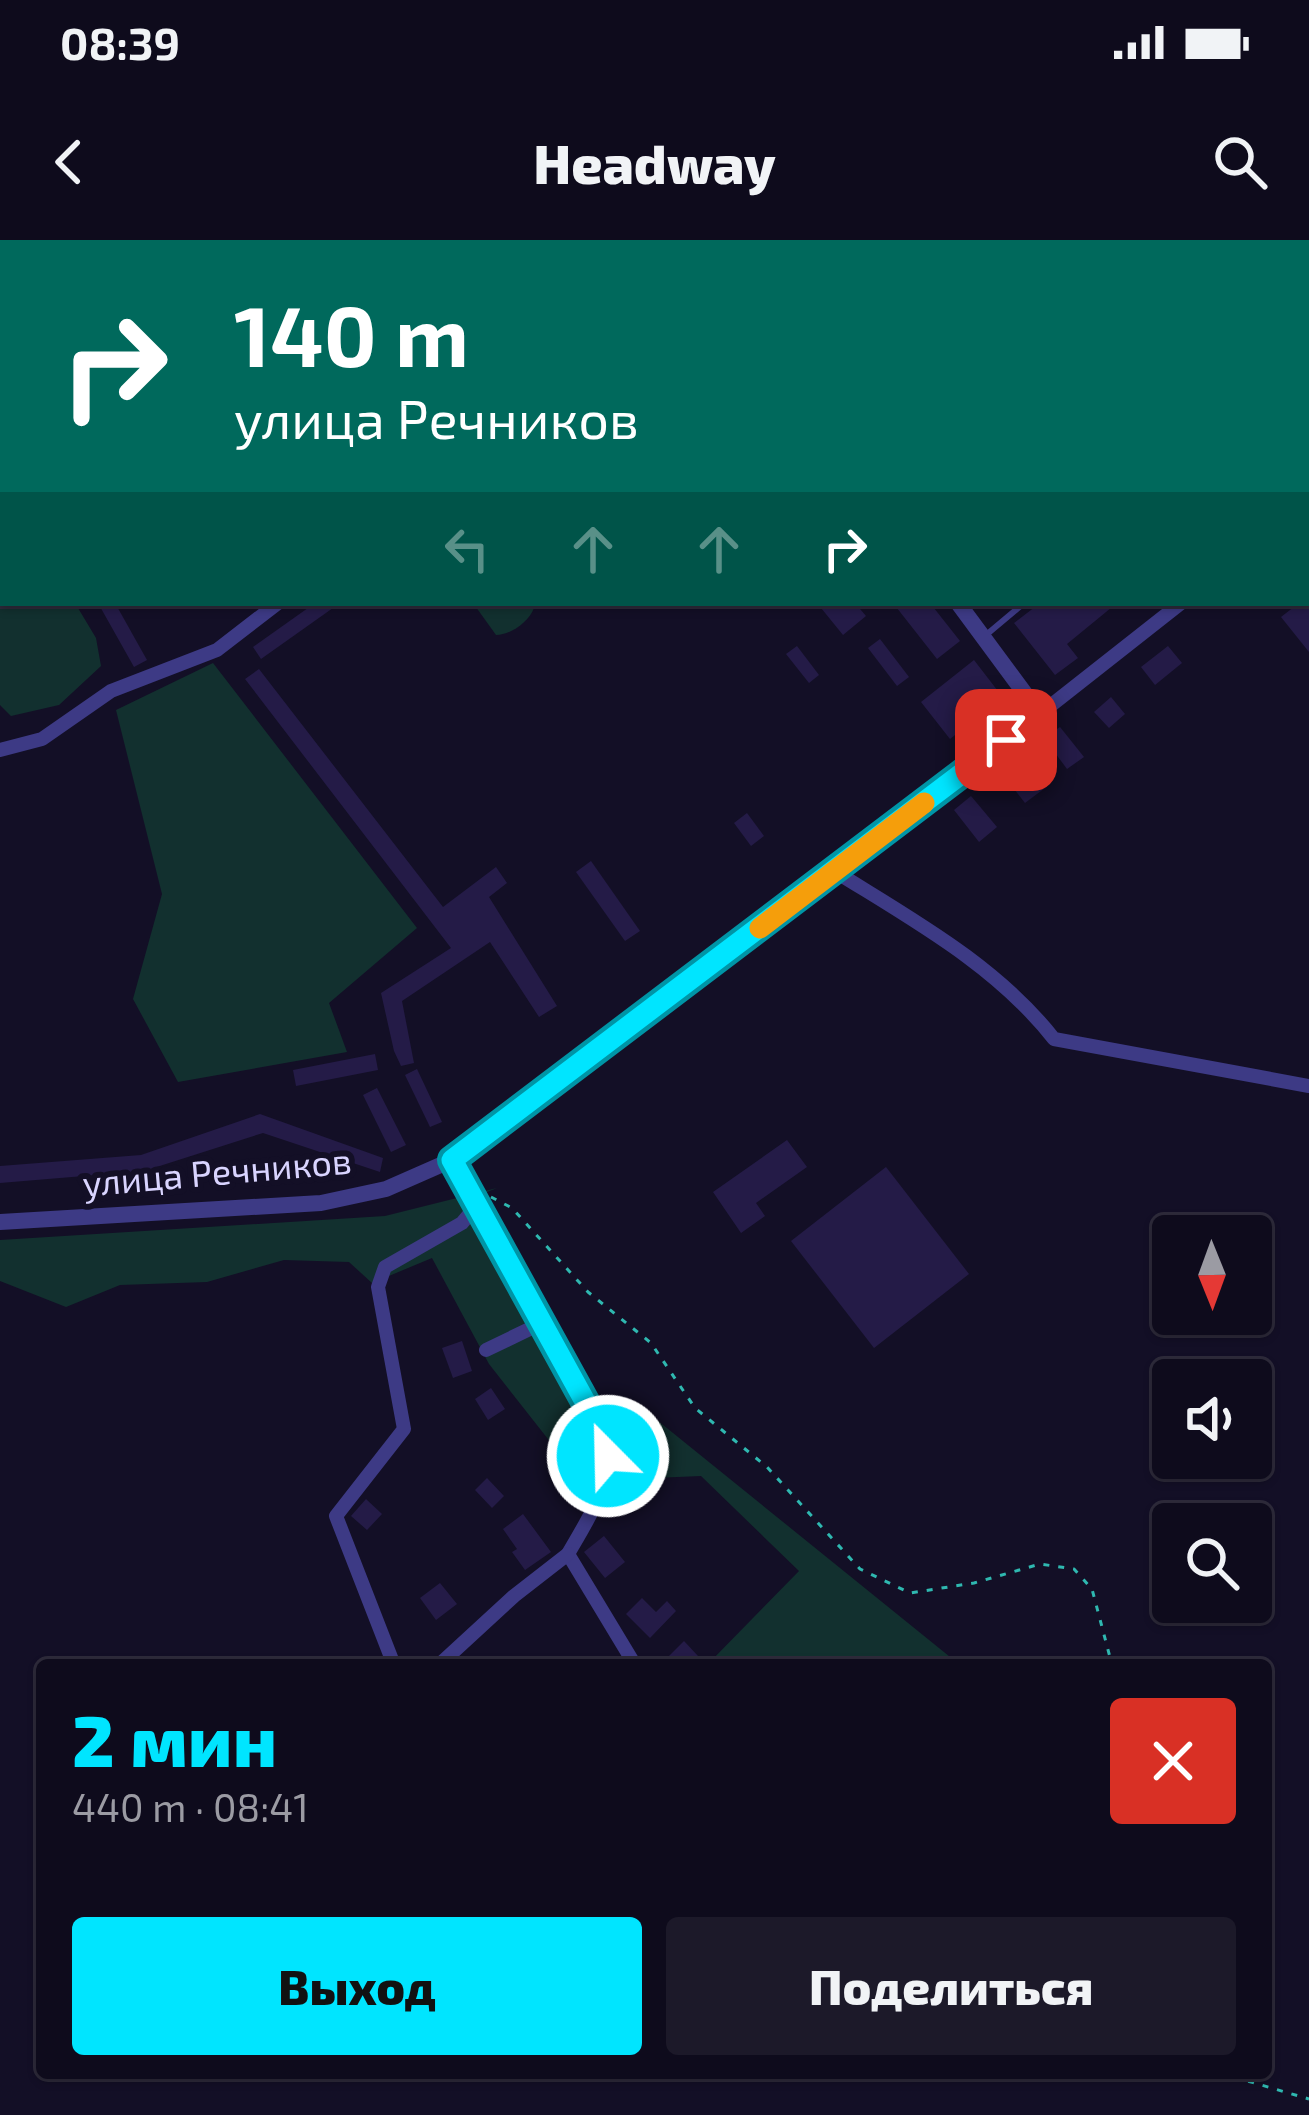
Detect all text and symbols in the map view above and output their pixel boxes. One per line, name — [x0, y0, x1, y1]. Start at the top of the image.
text: 08:39 — [60, 15, 180, 69]
icon: back — [36, 129, 102, 195]
icon: search — [1207, 129, 1273, 195]
text: Headway — [533, 130, 776, 195]
text: 140 m — [234, 283, 469, 384]
icon: right — [36, 288, 192, 444]
text: улица Речников — [234, 385, 639, 450]
icon: left — [434, 516, 500, 582]
icon: ahead — [560, 516, 626, 582]
icon: ahead — [686, 516, 752, 582]
icon: right — [812, 516, 878, 582]
pin — [955, 689, 1057, 791]
icon: arrive — [973, 707, 1039, 773]
street label: улица Речников — [81, 1137, 353, 1205]
north arrow — [1152, 1215, 1272, 1335]
map controls — [1152, 1215, 1272, 1623]
button: sound — [1152, 1359, 1272, 1479]
position arrow — [545, 1393, 671, 1519]
button: search — [1152, 1503, 1272, 1623]
text: 2 мин — [72, 1695, 277, 1781]
button: close — [1110, 1698, 1236, 1824]
text: 440 m · 08:41 — [72, 1783, 309, 1830]
button: Выход — [72, 1917, 642, 2055]
button: Поделиться — [666, 1917, 1236, 2055]

